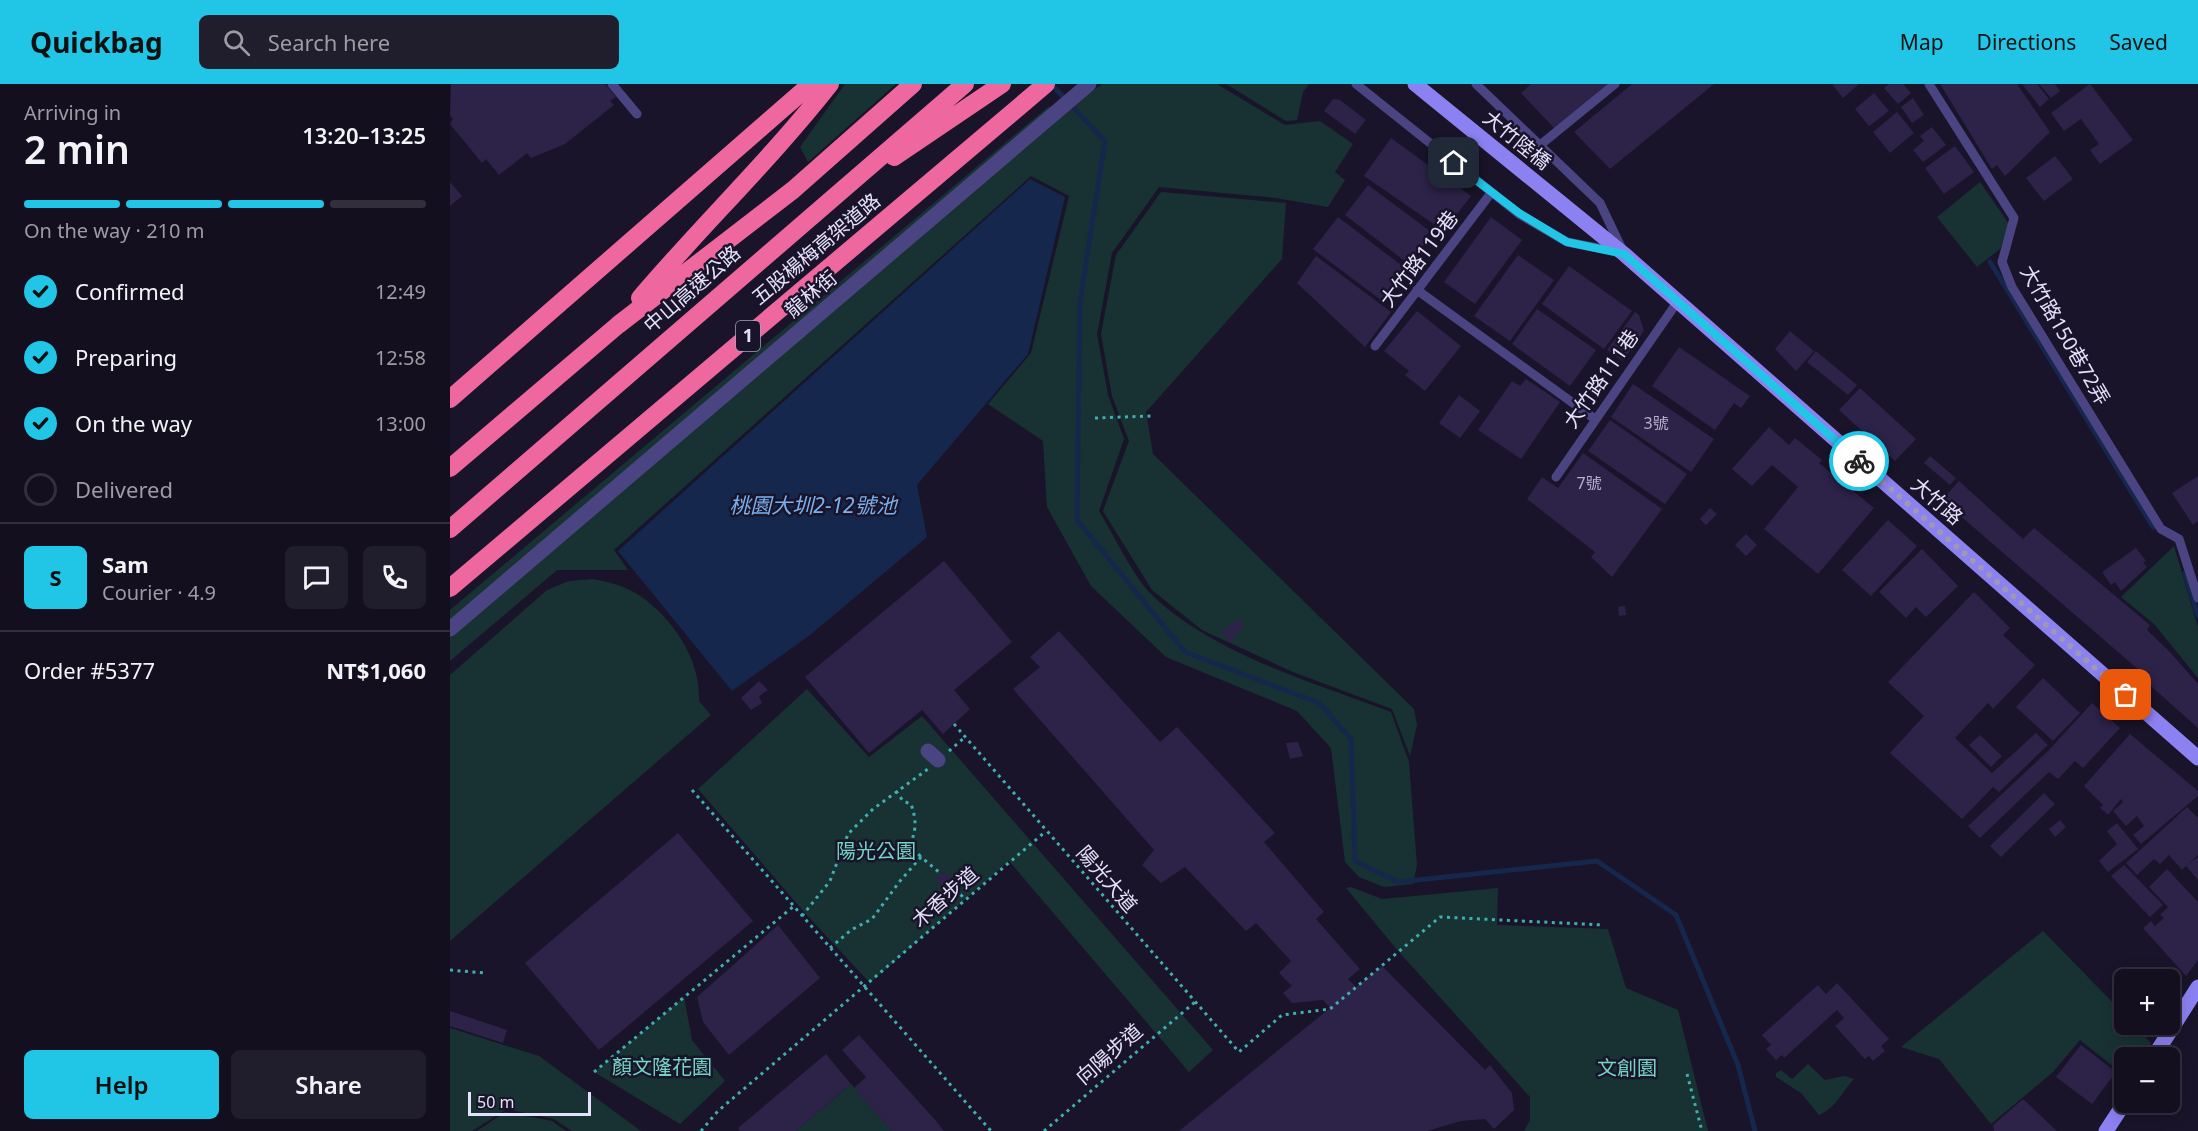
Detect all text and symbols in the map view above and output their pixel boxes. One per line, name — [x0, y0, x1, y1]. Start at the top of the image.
search box — [199, 15, 619, 69]
text: Quickbag — [30, 23, 163, 61]
icon: search — [220, 26, 253, 59]
text: Search here — [268, 27, 390, 57]
text: Map — [1900, 28, 1944, 56]
text: Directions — [1977, 28, 2076, 56]
text: Saved — [2109, 28, 2168, 56]
text: Arriving in — [24, 99, 121, 126]
street label: 大竹陸橋 — [1478, 104, 1557, 175]
text: 13:20–13:25 — [302, 120, 426, 150]
text: 2 min — [24, 122, 130, 175]
pin — [1428, 137, 1479, 188]
icon: home — [1437, 146, 1470, 179]
street label: 五股楊梅高架道路 — [746, 187, 886, 310]
street label: 大竹路119巷 — [1373, 205, 1464, 312]
text: On the way · 210 m — [24, 217, 204, 244]
street label: 中山高速公路 — [638, 239, 746, 338]
street label: 大竹路150巷72弄 — [2014, 260, 2116, 410]
street label: 龍林街 — [779, 264, 842, 323]
icon: check — [24, 275, 57, 308]
text: Confirmed — [75, 276, 185, 306]
text: 12:49 — [375, 278, 426, 305]
road number: 1 — [736, 321, 760, 351]
street label: 大竹路111巷 — [1557, 324, 1644, 433]
icon: check — [24, 341, 57, 374]
text: Preparing — [75, 342, 177, 372]
text: 12:58 — [375, 344, 426, 371]
icon: check — [24, 407, 57, 440]
text: On the way — [75, 408, 192, 438]
text: 13:00 — [375, 410, 426, 437]
house number: 3號 — [1643, 412, 1669, 434]
courier — [1829, 431, 1889, 491]
icon: bike — [1843, 445, 1876, 478]
street label: 大竹路 — [1906, 471, 1969, 530]
house number: 7號 — [1576, 472, 1602, 494]
text: Delivered — [75, 474, 173, 504]
water label: 桃園大圳2-12號池 — [729, 491, 899, 519]
button: chat — [285, 546, 348, 609]
button: phone — [363, 546, 426, 609]
text: Sam — [102, 549, 149, 579]
text: S — [49, 562, 62, 592]
text: Courier · 4.9 — [102, 579, 216, 606]
text: Order #5377 — [24, 655, 155, 685]
text: NT$1,060 — [326, 655, 426, 685]
pin — [2100, 669, 2151, 720]
icon: bag — [2109, 678, 2142, 711]
park label: 陽光公園 — [836, 837, 916, 864]
street label: 陽光大道 — [1071, 840, 1144, 918]
street label: 木香步道 — [906, 860, 984, 933]
map controls — [2114, 969, 2180, 1113]
button: + — [2114, 969, 2180, 1035]
street label: 向陽步道 — [1070, 1017, 1148, 1090]
button: − — [2114, 1047, 2180, 1113]
button: Help — [24, 1050, 219, 1119]
button: Share — [231, 1050, 426, 1119]
park label: 顏文隆花園 — [612, 1053, 712, 1080]
park label: 文創園 — [1597, 1054, 1657, 1081]
scale bar — [468, 1089, 591, 1116]
text: 50 m — [477, 1091, 514, 1113]

